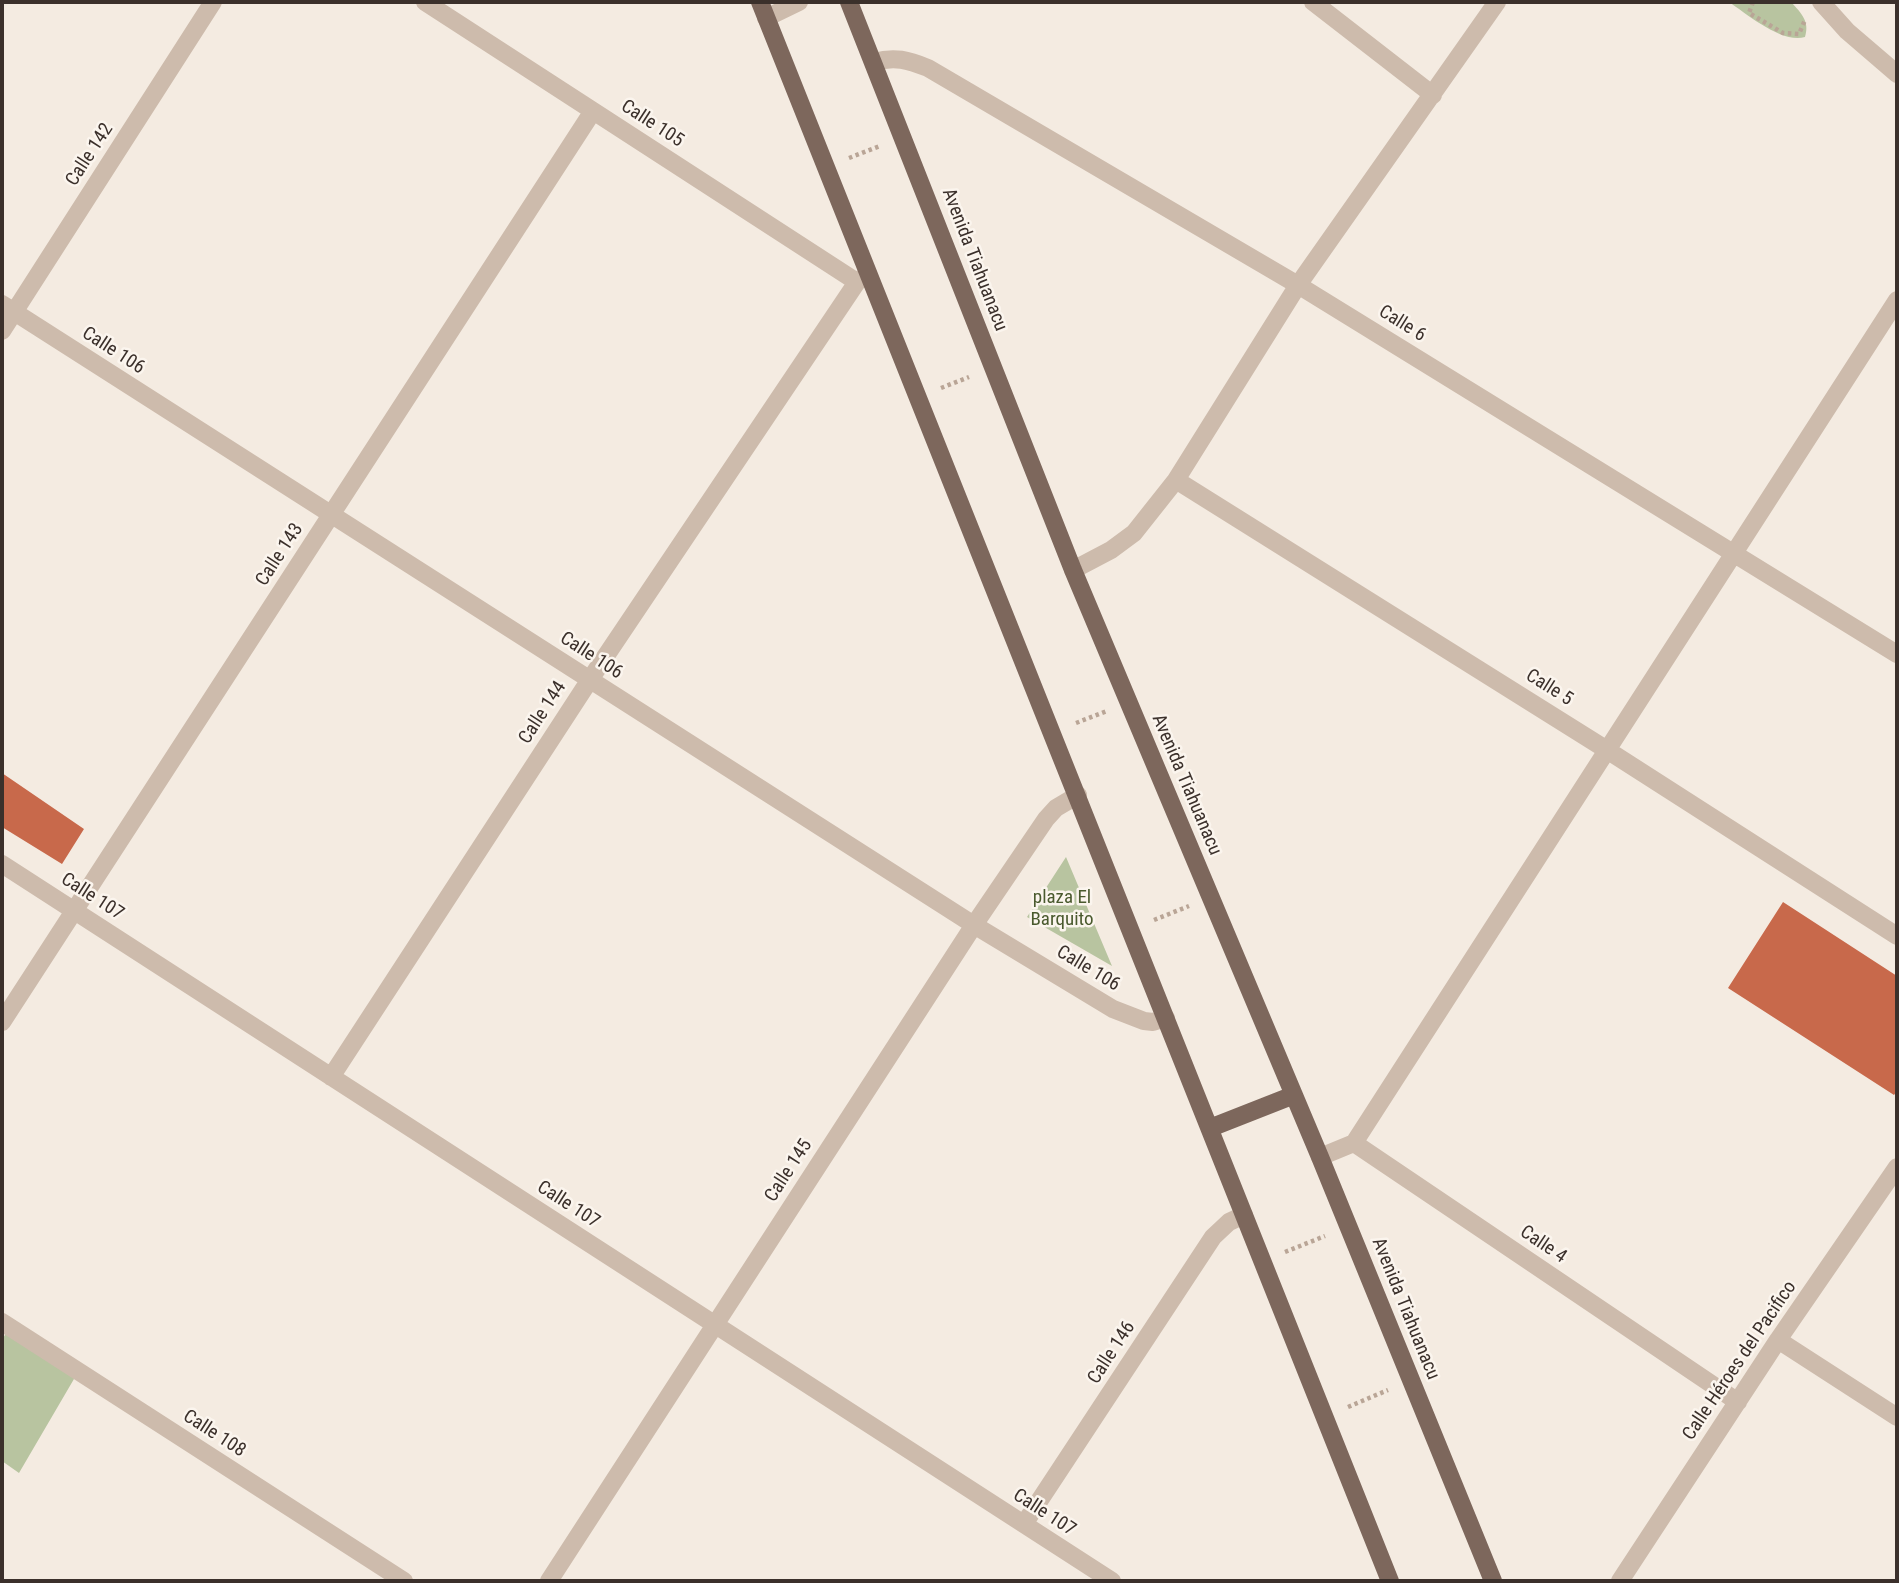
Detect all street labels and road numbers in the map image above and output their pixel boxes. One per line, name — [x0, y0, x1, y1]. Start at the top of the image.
street label: Calle 105 — [616, 95, 688, 153]
street label: Calle 142 — [61, 119, 119, 191]
street label: Avenida Tiahuanacu — [936, 185, 1012, 335]
street label: Calle 6 — [1374, 301, 1430, 347]
street label: Calle 106 — [77, 322, 149, 380]
street label: Calle 143 — [251, 519, 309, 591]
street label: Calle 106 — [555, 627, 627, 685]
street label: Calle 5 — [1521, 665, 1577, 711]
street label: Calle 144 — [514, 677, 572, 749]
street label: Avenida Tiahuanacu — [1146, 711, 1226, 859]
street label: Calle 107 — [56, 868, 128, 926]
street label: Calle 106 — [1052, 941, 1124, 997]
street label: Calle 145 — [760, 1135, 818, 1207]
street label: Calle 107 — [532, 1176, 604, 1234]
street label: Calle 4 — [1515, 1221, 1571, 1269]
street label: Avenida Tiahuanacu — [1366, 1235, 1444, 1383]
street label: Calle Héroes del Pacifico — [1678, 1277, 1802, 1445]
street label: Calle 146 — [1083, 1317, 1141, 1389]
street label: Calle 108 — [178, 1405, 250, 1463]
street label: Calle 107 — [1008, 1484, 1080, 1542]

